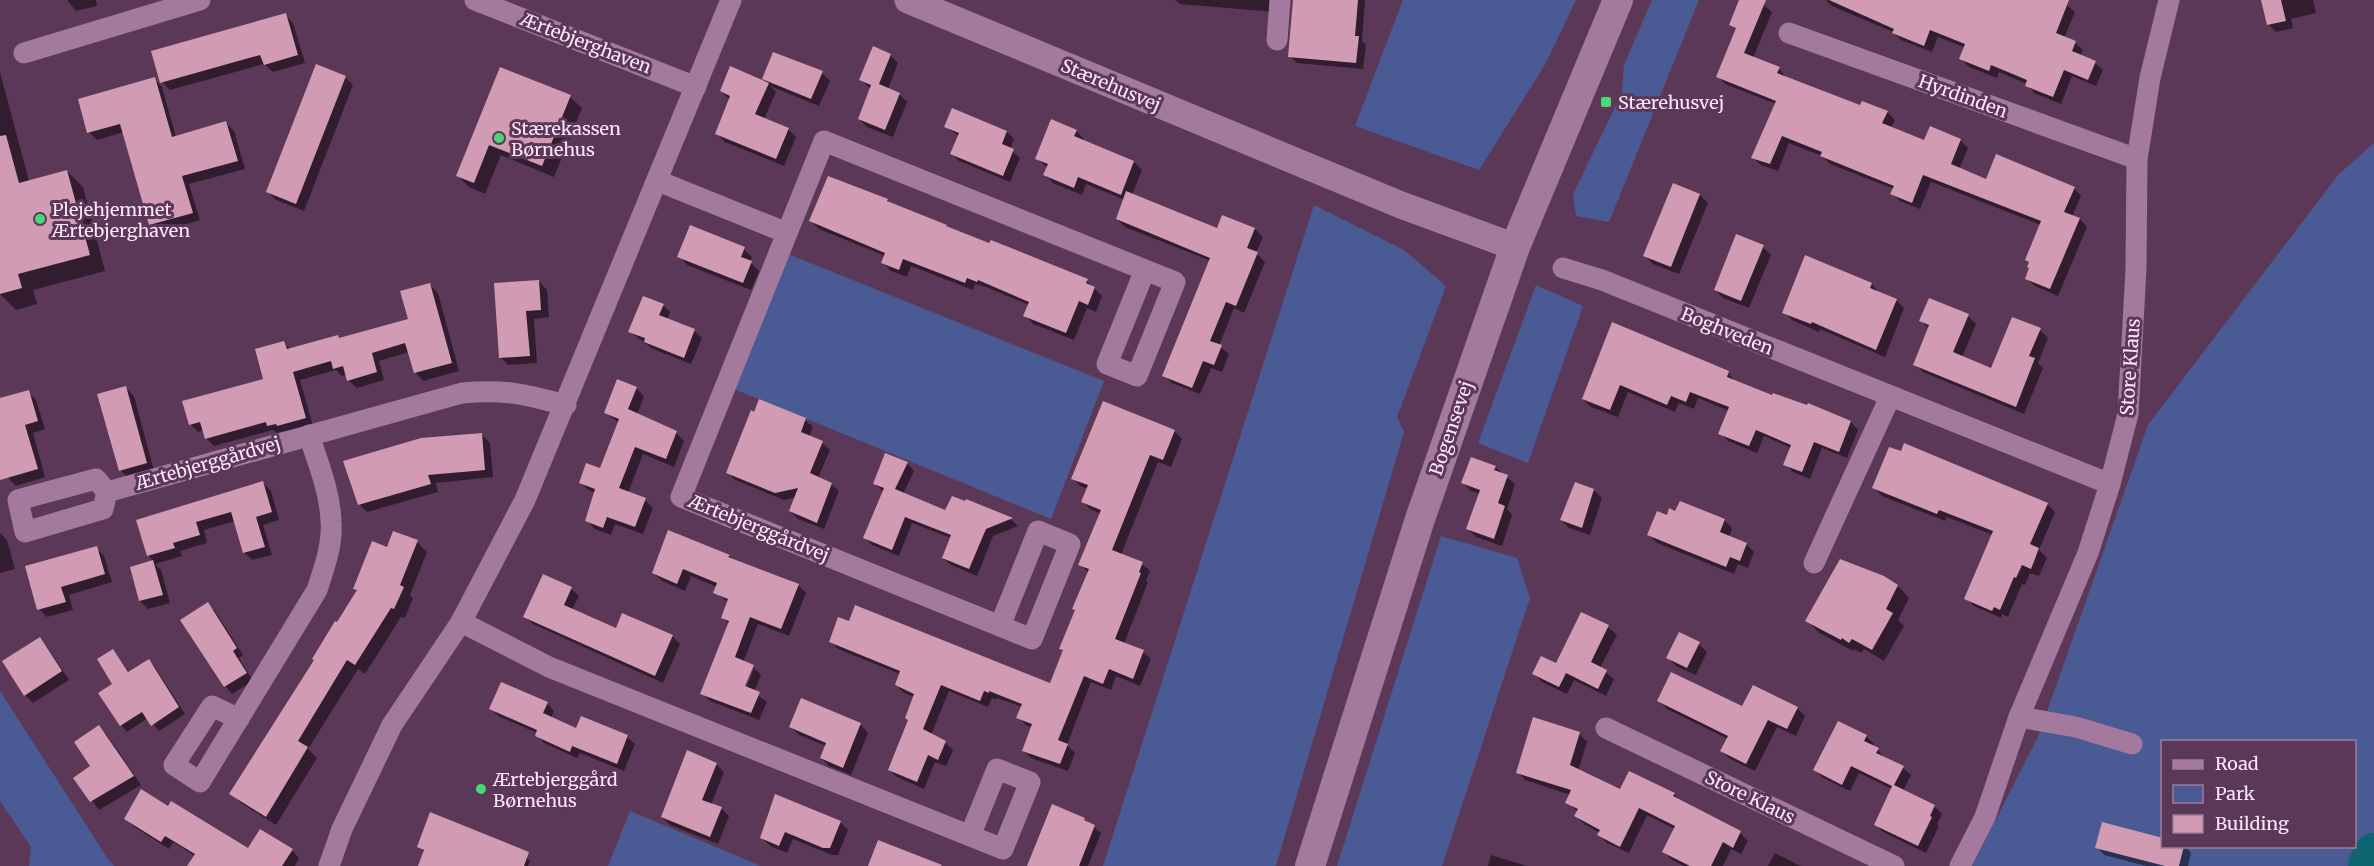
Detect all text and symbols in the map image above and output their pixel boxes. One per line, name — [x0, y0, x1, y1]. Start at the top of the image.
street label: Ærtebjerghaven — [516, 7, 655, 79]
street label: Stærehusvej — [1058, 54, 1164, 116]
street label: Hyrdinden — [1915, 69, 2011, 123]
place label: Stærehusvej — [1618, 91, 1724, 114]
marker: Stærehusvej — [1599, 95, 1613, 109]
place label: Stærekassen Børnehus — [511, 117, 621, 161]
marker: Stærekassen Børnehus — [492, 131, 506, 145]
place label: Plejehjemmet Ærtebjerghaven — [51, 198, 190, 242]
marker: Plejehjemmet Ærtebjerghaven — [33, 212, 47, 226]
street label: Boghveden — [1678, 302, 1776, 360]
street label: Store Klaus — [2115, 318, 2145, 416]
street label: Bogensevej — [1424, 378, 1478, 478]
street label: Ærtebjerggårdvej — [132, 431, 283, 495]
street label: Ærtebjerggårdvej — [684, 489, 833, 567]
legend — [2161, 740, 2356, 848]
text: Road — [2215, 752, 2259, 775]
street label: Store Klaus — [1701, 765, 1799, 829]
place label: Ærtebjerggård Børnehus — [492, 768, 618, 812]
marker: Ærtebjerggård Børnehus — [474, 782, 488, 796]
text: Park — [2215, 782, 2256, 805]
text: Building — [2215, 812, 2289, 835]

